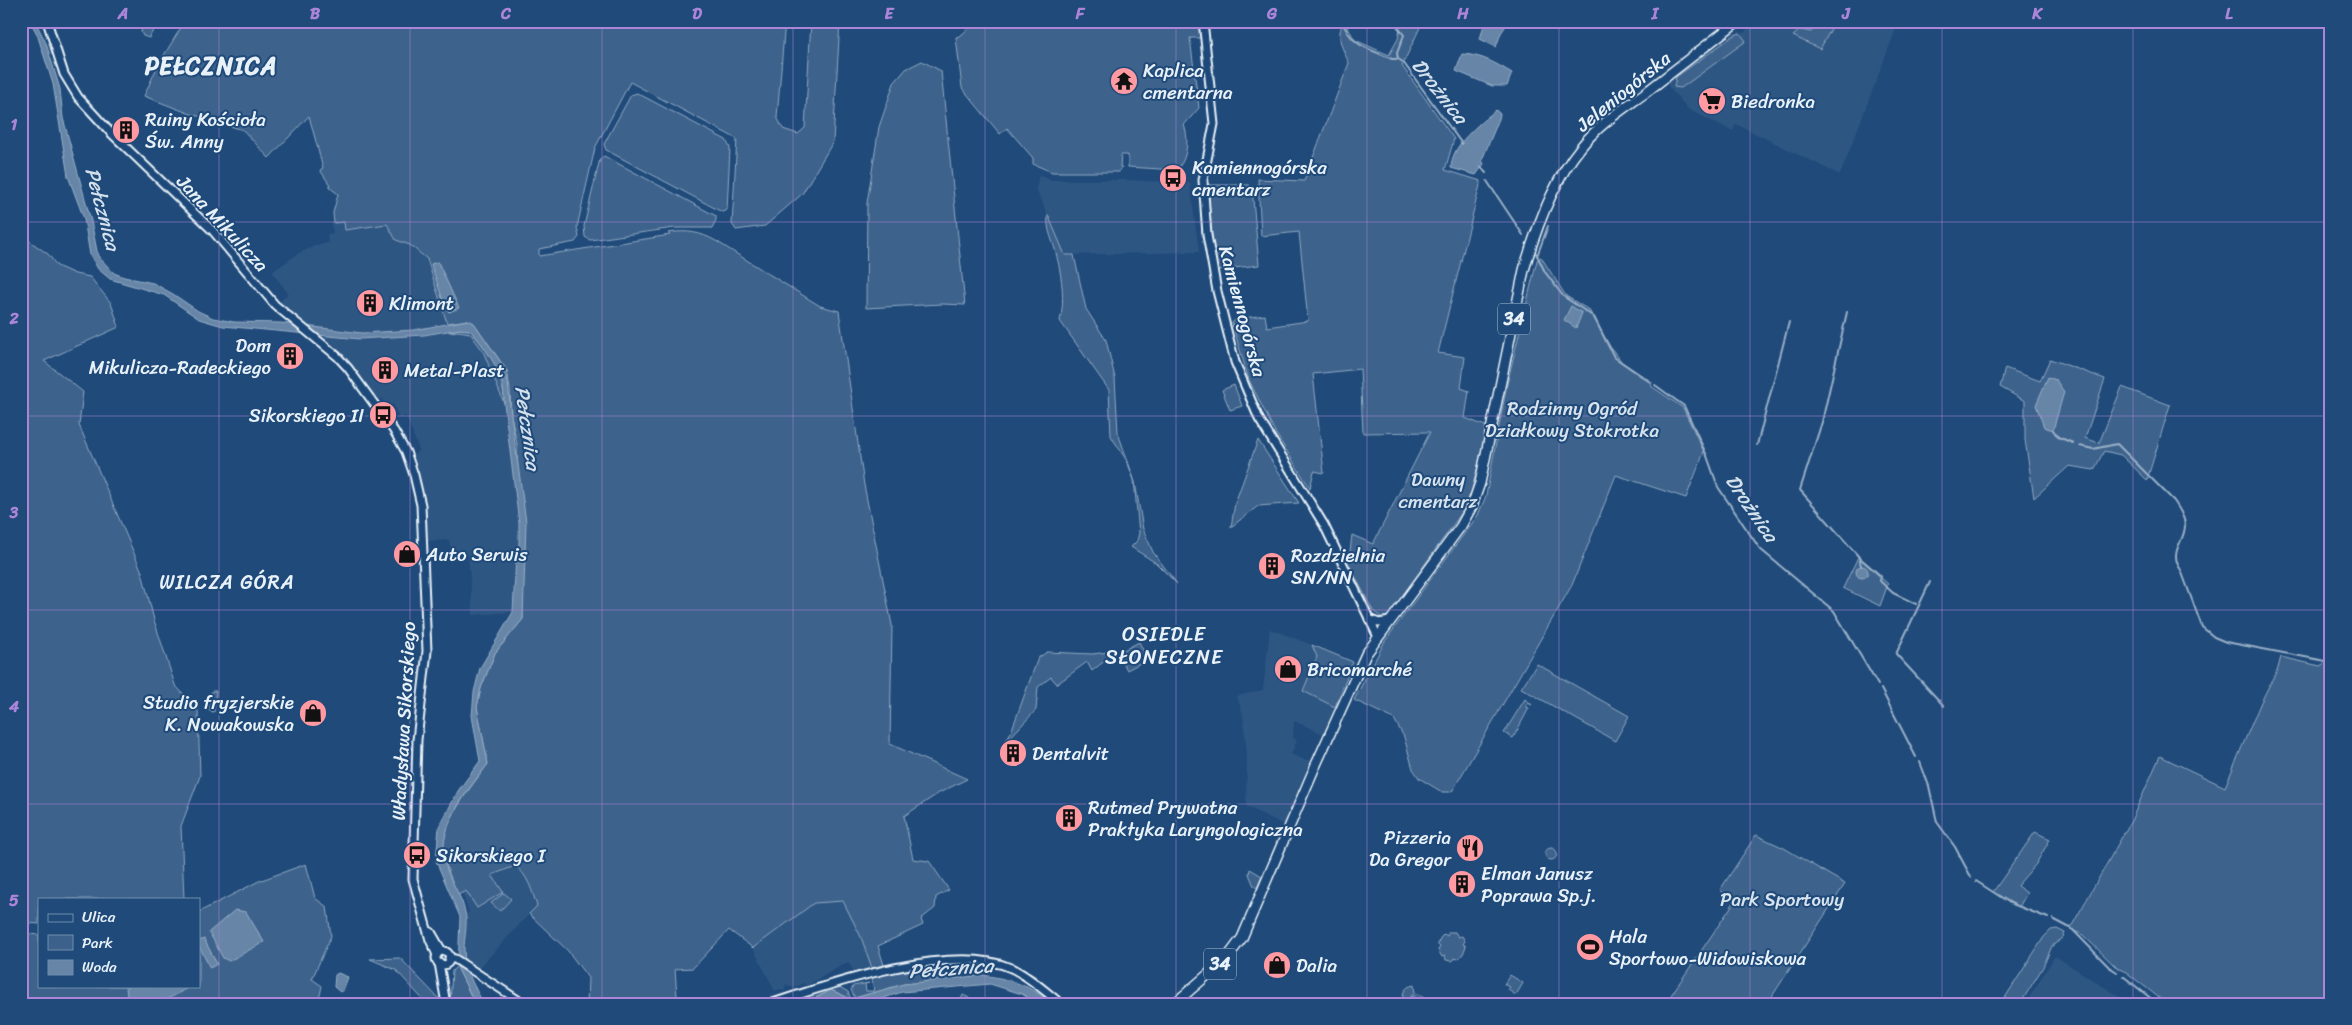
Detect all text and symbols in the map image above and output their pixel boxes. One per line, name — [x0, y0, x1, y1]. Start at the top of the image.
text: A — [117, 0, 128, 28]
text: B — [310, 0, 321, 28]
text: C — [500, 0, 512, 28]
text: D — [692, 0, 702, 28]
text: E — [885, 0, 895, 28]
text: F — [1075, 0, 1086, 28]
text: G — [1266, 0, 1278, 28]
text: H — [1456, 0, 1469, 28]
text: I — [1651, 0, 1660, 28]
text: J — [1841, 0, 1851, 28]
text: K — [2031, 0, 2043, 28]
text: L — [2225, 0, 2233, 28]
street label: Jeleniogórska — [1568, 42, 1679, 141]
district label: PEŁCZNICA — [145, 45, 277, 87]
water label: Drożnica — [1402, 51, 1478, 134]
place label: Kaplica cmentarna — [1143, 54, 1233, 109]
temple icon: Kaplica cmentarna — [1109, 66, 1139, 96]
place label: Biedronka — [1731, 85, 1816, 118]
supermarket icon: Biedronka — [1697, 86, 1727, 116]
place label: Ruiny Kościoła Św. Anny — [145, 103, 266, 158]
text: 1 — [11, 110, 18, 139]
building icon: Ruiny Kościoła Św. Anny — [111, 115, 141, 145]
place label: Kamiennogórska cmentarz — [1192, 151, 1327, 206]
bus stop icon: Kamiennogórska cmentarz — [1158, 163, 1188, 193]
water label: Pełcznica — [75, 164, 131, 257]
street label: Jana Mikulicza — [168, 166, 277, 280]
street label: Kamiennogórska — [1209, 242, 1276, 381]
place label: Klimont — [389, 287, 454, 320]
building icon: Klimont — [355, 288, 385, 318]
text: 2 — [8, 304, 19, 333]
road number: 34 — [1498, 304, 1530, 334]
place label: Dom Mikulicza-Radeckiego — [89, 329, 271, 384]
building icon: Dom Mikulicza-Radeckiego — [275, 341, 305, 371]
place label: Metal-Plast — [404, 354, 505, 387]
building icon: Metal-Plast — [370, 355, 400, 385]
water label: Pełcznica — [504, 384, 551, 474]
park label: Rodzinny Ogród Działkowy Stokrotka — [1485, 392, 1660, 447]
place label: Sikorskiego II — [249, 399, 364, 432]
bus stop icon: Sikorskiego II — [368, 400, 398, 430]
park label: Dawny cmentarz — [1399, 463, 1478, 518]
water label: Drożnica — [1716, 467, 1788, 551]
text: 3 — [9, 498, 19, 527]
place label: Auto Serwis — [425, 538, 528, 571]
shop icon: Auto Serwis — [392, 539, 422, 569]
place label: Rozdzielnia SN/NN — [1291, 539, 1386, 594]
building icon: Rozdzielnia SN/NN — [1257, 551, 1287, 581]
district label: WILCZA GÓRA — [159, 565, 295, 600]
district label: OSIEDLE SŁONECZNE — [1105, 617, 1224, 675]
street label: Władysława Sikorskiego — [382, 620, 425, 821]
place label: Bricomarché — [1307, 653, 1413, 686]
shop icon: Bricomarché — [1273, 654, 1303, 684]
place label: Studio fryzjerskie K. Nowakowska — [143, 686, 294, 741]
text: 4 — [8, 692, 19, 721]
shop icon: Studio fryzjerskie K. Nowakowska — [298, 698, 328, 728]
place label: Dentalvit — [1032, 737, 1109, 770]
building icon: Dentalvit — [998, 738, 1028, 768]
place label: Rutmed Prywatna Praktyka Laryngologiczna — [1088, 791, 1303, 846]
building icon: Rutmed Prywatna Praktyka Laryngologiczna — [1054, 803, 1084, 833]
place label: Pizzeria Da Gregor — [1369, 821, 1452, 876]
restaurant icon: Pizzeria Da Gregor — [1455, 833, 1485, 863]
place label: Sikorskiego I — [436, 839, 547, 872]
bus stop icon: Sikorskiego I — [402, 840, 432, 870]
place label: Elman Janusz Poprawa Sp.j. — [1481, 857, 1597, 912]
building icon: Elman Janusz Poprawa Sp.j. — [1447, 869, 1477, 899]
park label: Park Sportowy — [1720, 883, 1844, 916]
text: 5 — [9, 886, 19, 915]
legend — [38, 898, 200, 988]
text: Ulica — [82, 904, 116, 930]
place label: Hala Sportowo-Widowiskowa — [1609, 920, 1807, 975]
text: Park — [82, 930, 113, 956]
sports icon: Hala Sportowo-Widowiskowa — [1575, 932, 1605, 962]
water label: Pełcznica — [907, 948, 997, 989]
road number: 34 — [1204, 949, 1236, 980]
place label: Dalia — [1296, 949, 1338, 982]
shop icon: Dalia — [1262, 950, 1292, 980]
text: Woda — [82, 954, 117, 980]

